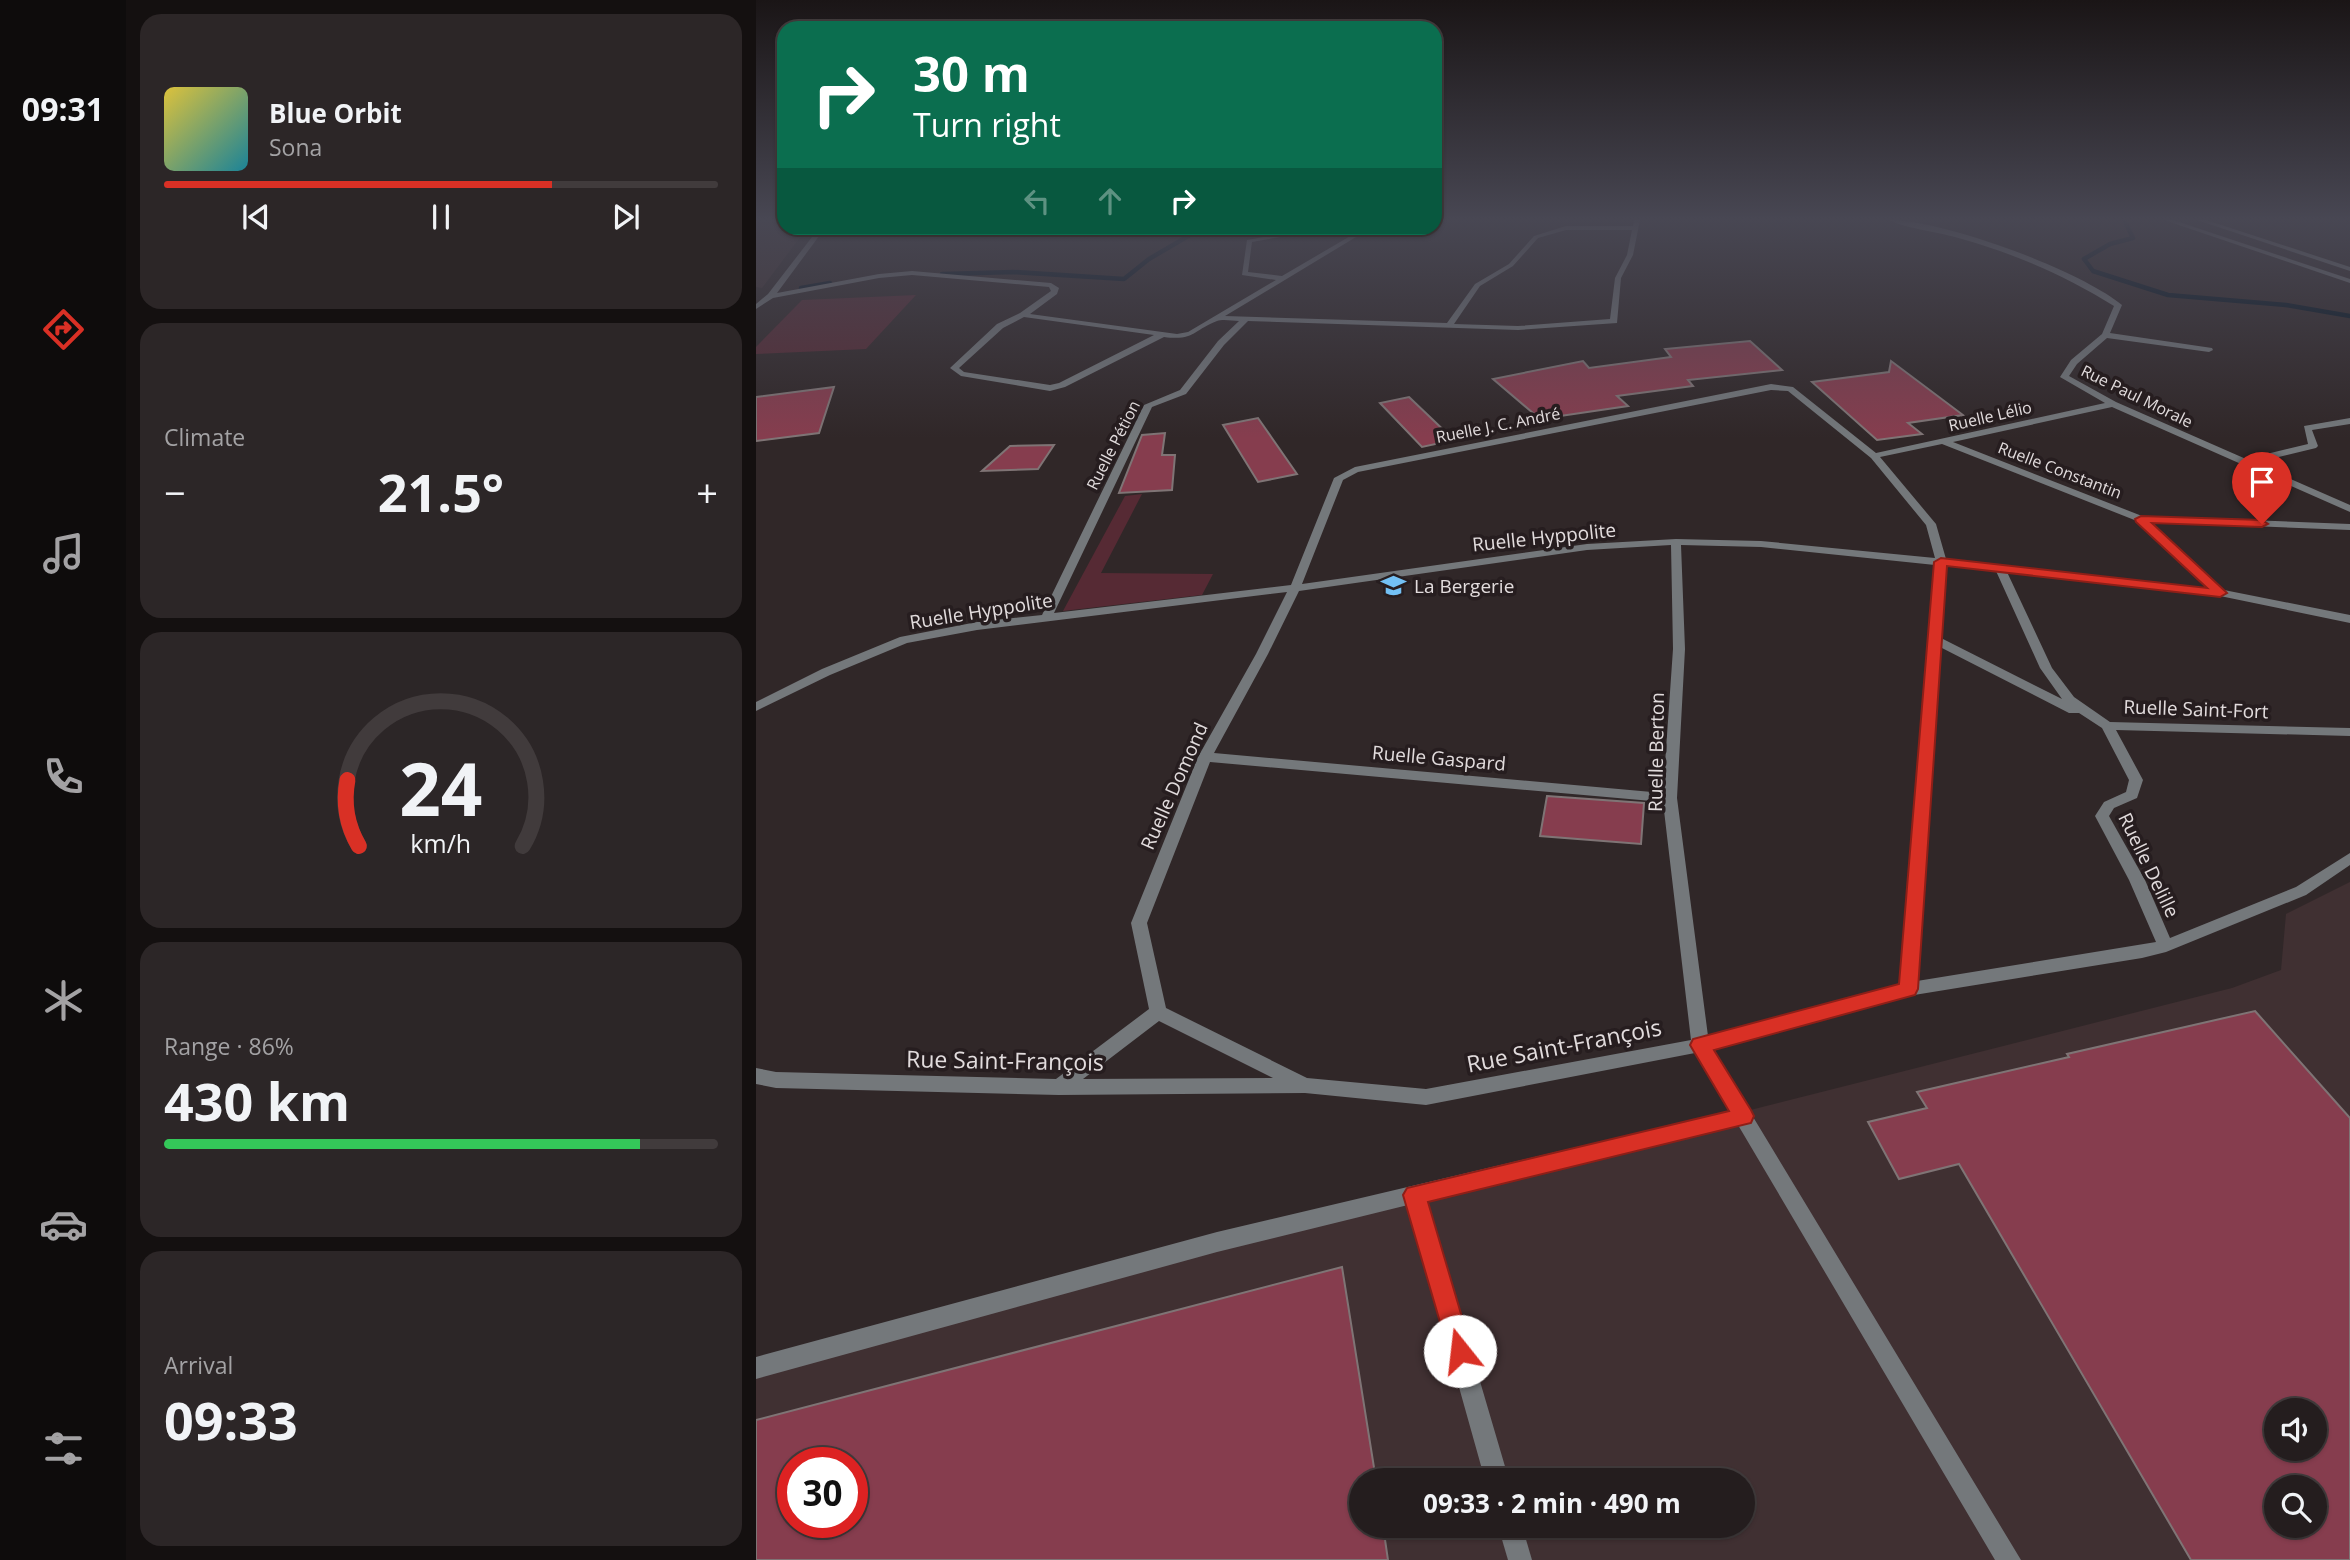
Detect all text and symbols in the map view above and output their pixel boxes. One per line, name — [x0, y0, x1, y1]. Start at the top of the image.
text: 30 m — [913, 40, 1030, 106]
icon: right — [798, 49, 889, 140]
text: 09:31 — [22, 87, 104, 130]
text: Blue Orbit — [269, 95, 402, 131]
text: Turn right — [913, 103, 1061, 146]
text: Sona — [269, 131, 322, 163]
icon: left — [1018, 182, 1056, 220]
icon: ahead — [1091, 182, 1129, 220]
icon: right — [1164, 182, 1202, 220]
icon: previous — [237, 198, 275, 236]
icon: pause — [422, 198, 460, 236]
icon: next — [607, 198, 645, 236]
icon: directions — [39, 305, 88, 354]
street label: Rue Paul Morale — [2077, 359, 2197, 433]
street label: Ruelle Pétion — [1081, 396, 1145, 494]
street label: Ruelle Lélio — [1946, 396, 2034, 436]
street label: Ruelle J. C. André — [1434, 402, 1562, 448]
text: Climate — [164, 421, 245, 453]
street label: Ruelle Constantin — [1995, 436, 2125, 504]
pin — [2232, 452, 2292, 524]
text: 21.5° — [378, 456, 504, 527]
icon: arrive — [2243, 463, 2281, 501]
text: − — [164, 466, 186, 518]
text: + — [696, 466, 718, 518]
street label: Ruelle Hyppolite — [1471, 517, 1617, 557]
icon: music — [39, 529, 88, 578]
school or university icon: La Bergerie — [1380, 572, 1408, 600]
place label: La Bergerie — [1414, 573, 1514, 599]
street label: Ruelle Hyppolite — [908, 587, 1054, 635]
street label: Ruelle Berton — [1642, 692, 1670, 812]
street label: Ruelle Saint-Fort — [2123, 693, 2269, 725]
street label: Ruelle Domond — [1134, 718, 1214, 854]
text: 24 — [399, 738, 483, 837]
street label: Ruelle Gaspard — [1371, 739, 1507, 777]
icon: phone — [39, 752, 88, 801]
street label: Ruelle Delille — [2112, 808, 2186, 922]
text: km/h — [411, 826, 471, 860]
icon: climate — [39, 976, 88, 1025]
street label: Rue Saint-François — [1464, 1010, 1664, 1080]
text: Range · 86% — [164, 1030, 294, 1062]
street label: Rue Saint-François — [906, 1042, 1104, 1078]
text: 430 km — [164, 1065, 350, 1136]
icon: car — [39, 1200, 88, 1249]
position arrow — [1423, 1314, 1497, 1388]
text: Arrival — [164, 1349, 233, 1381]
text: 09:33 — [164, 1384, 298, 1455]
map controls — [2264, 1398, 2327, 1538]
button: sound — [2264, 1398, 2327, 1461]
icon: filters — [39, 1424, 88, 1473]
speed limit sign: 30 — [777, 1447, 868, 1538]
button: search — [2264, 1475, 2327, 1538]
text: 09:33 · 2 min · 490 m — [1423, 1485, 1681, 1521]

